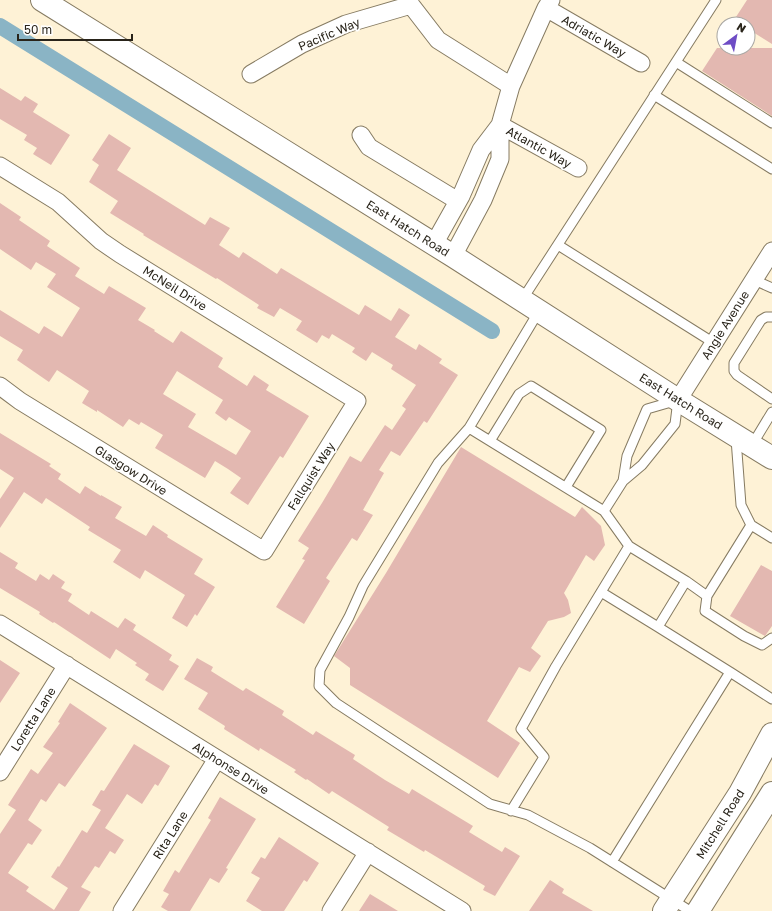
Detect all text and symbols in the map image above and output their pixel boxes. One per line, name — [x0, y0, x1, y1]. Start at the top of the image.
street label: Adriatic Way — [559, 12, 629, 61]
street label: Pacific Way — [296, 14, 362, 54]
scale bar — [18, 16, 132, 42]
north arrow — [716, 16, 756, 56]
text: N — [735, 19, 749, 35]
text: 50 m — [24, 22, 52, 37]
street label: Atlantic Way — [504, 123, 574, 171]
street label: East Hatch Road — [364, 196, 452, 260]
street label: McNeil Drive — [140, 262, 210, 314]
street label: Angie Avenue — [698, 288, 752, 362]
street label: East Hatch Road — [637, 369, 725, 433]
street label: Fallquist Way — [284, 439, 338, 513]
street label: Glasgow Drive — [92, 442, 170, 498]
street label: Loretta Lane — [7, 684, 59, 754]
street label: Alphonse Drive — [190, 739, 272, 797]
street label: Mitchell Road — [693, 786, 747, 862]
street label: Rita Lane — [149, 808, 191, 862]

